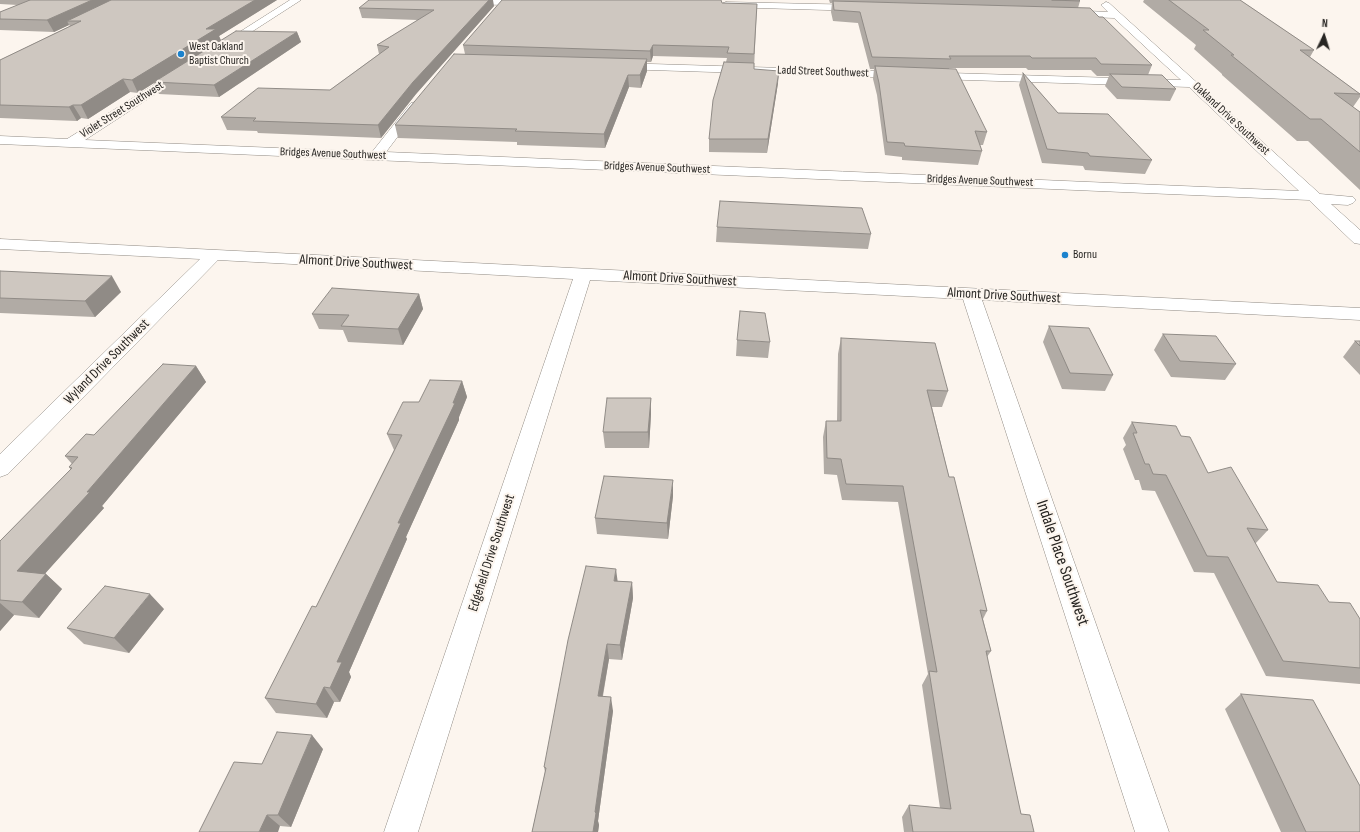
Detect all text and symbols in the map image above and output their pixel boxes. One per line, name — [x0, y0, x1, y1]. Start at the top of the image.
north arrow — [1304, 16, 1344, 56]
text: N — [1321, 17, 1328, 30]
place label: West Oakland Baptist Church — [189, 40, 249, 68]
marker: West Oakland Baptist Church — [176, 49, 186, 59]
street label: Ladd Street Southwest — [777, 63, 869, 81]
street label: Violet Street Southwest — [78, 79, 166, 141]
street label: Oakland Drive Southwest — [1189, 80, 1273, 158]
street label: Bridges Avenue Southwest — [280, 145, 386, 163]
street label: Bridges Avenue Southwest — [604, 159, 710, 177]
street label: Bridges Avenue Southwest — [927, 172, 1033, 190]
place label: Bornu — [1073, 248, 1097, 262]
marker: Bornu — [1060, 250, 1070, 260]
street label: Almont Drive Southwest — [299, 252, 413, 274]
street label: Almont Drive Southwest — [623, 268, 737, 290]
street label: Almont Drive Southwest — [947, 285, 1061, 307]
street label: Wyland Drive Southwest — [61, 316, 153, 408]
street label: Edgefield Drive Southwest — [465, 492, 519, 614]
street label: Indale Place Southwest — [1031, 497, 1093, 629]

